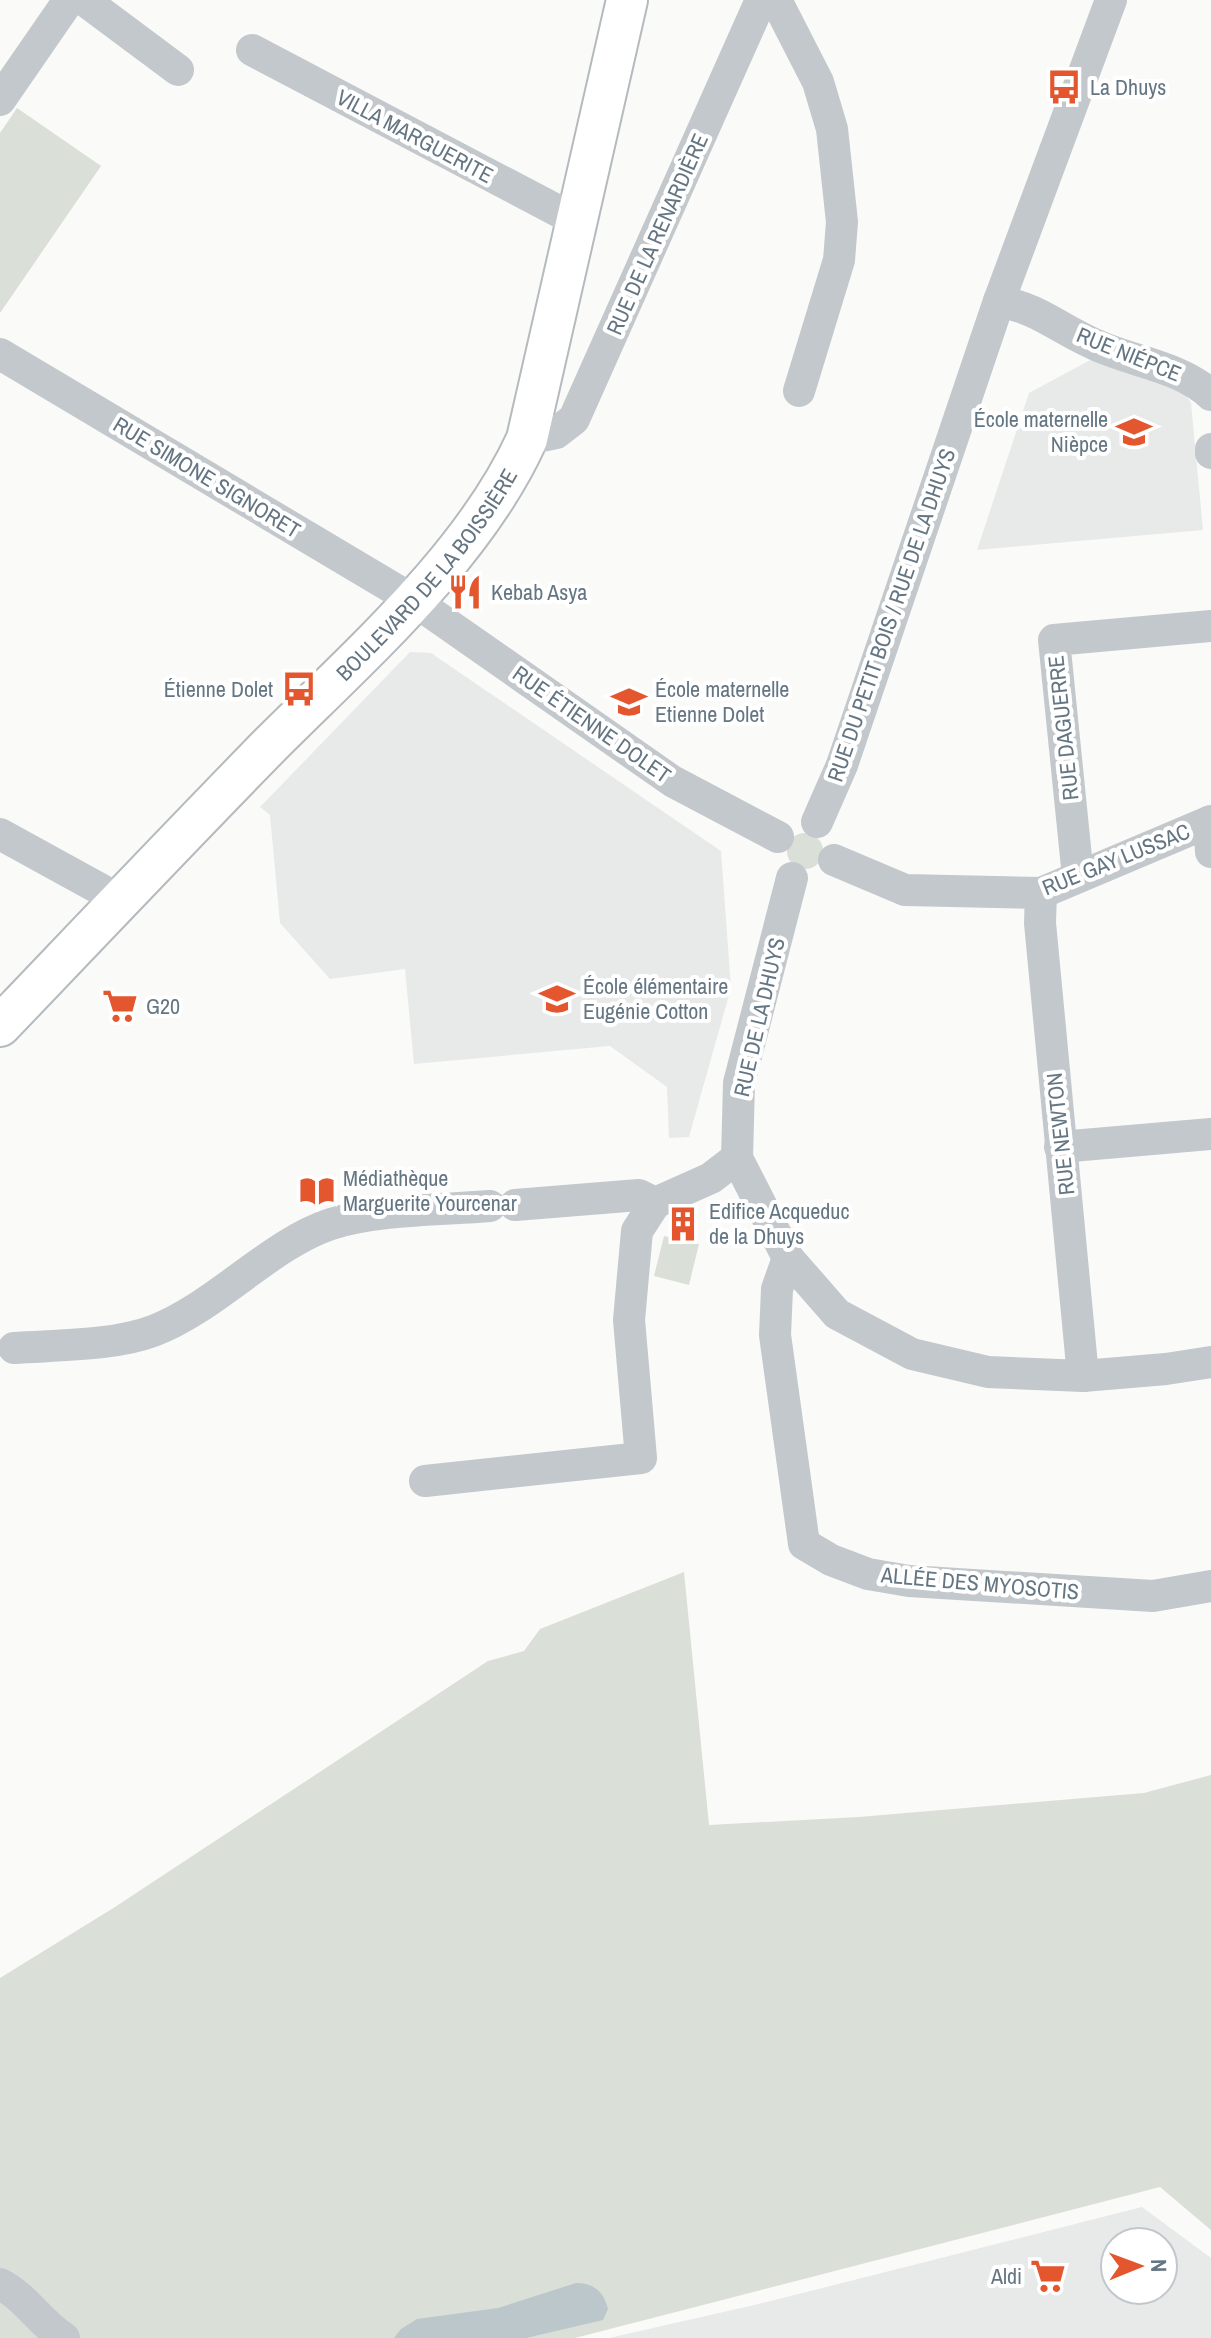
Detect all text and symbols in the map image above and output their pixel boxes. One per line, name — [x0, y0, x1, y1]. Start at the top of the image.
bus stop icon: La Dhuys — [1045, 68, 1083, 106]
place label: La Dhuys — [1090, 72, 1166, 102]
street label: VILLA MARGUERITE — [331, 82, 499, 190]
street label: RUE DE LA RENARDIÈRE — [599, 129, 715, 339]
street label: RUE NIÉPCE — [1072, 319, 1186, 389]
place label: École maternelle Nièpce — [974, 404, 1108, 459]
street label: RUE SIMONE SIGNORET — [108, 409, 306, 545]
school or university icon: École maternelle Nièpce — [1115, 413, 1153, 451]
street label: RUE DU PETIT BOIS / RUE DE LA DHUYS — [820, 444, 962, 786]
street label: BOULEVARD DE LA BOISSIÈRE — [329, 463, 524, 687]
restaurant icon: Kebab Asya — [446, 573, 484, 611]
place label: Kebab Asya — [491, 577, 587, 607]
street label: RUE DAGUERRE — [1040, 654, 1086, 802]
street label: RUE ÉTIENNE DOLET — [507, 658, 677, 790]
bus stop icon: Étienne Dolet — [280, 670, 318, 708]
place label: Étienne Dolet — [164, 674, 273, 704]
place label: École maternelle Etienne Dolet — [655, 674, 789, 729]
school or university icon: École maternelle Etienne Dolet — [610, 683, 648, 721]
street label: RUE GAY LUSSAC — [1038, 816, 1194, 902]
street label: RUE DE LA DHUYS — [726, 935, 792, 1099]
place label: École élémentaire Eugénie Cotton — [583, 971, 728, 1026]
school or university icon: École élémentaire Eugénie Cotton — [538, 980, 576, 1018]
supermarket icon: G20 — [101, 987, 139, 1025]
place label: G20 — [146, 991, 180, 1021]
street label: RUE NEWTON — [1039, 1071, 1081, 1197]
place label: Médiathèque Marguerite Yourcenar — [343, 1163, 517, 1218]
library icon: Médiathèque Marguerite Yourcenar — [298, 1172, 336, 1210]
place label: Edifice Acqueduc de la Dhuys — [709, 1196, 849, 1251]
building icon: Edifice Acqueduc de la Dhuys — [664, 1205, 702, 1243]
street label: ALLÉE DES MYOSOTIS — [879, 1559, 1080, 1607]
north arrow — [1099, 2226, 1179, 2306]
supermarket icon: Aldi — [1029, 2257, 1067, 2295]
text: N — [1144, 2259, 1174, 2272]
place label: Aldi — [990, 2261, 1022, 2291]

